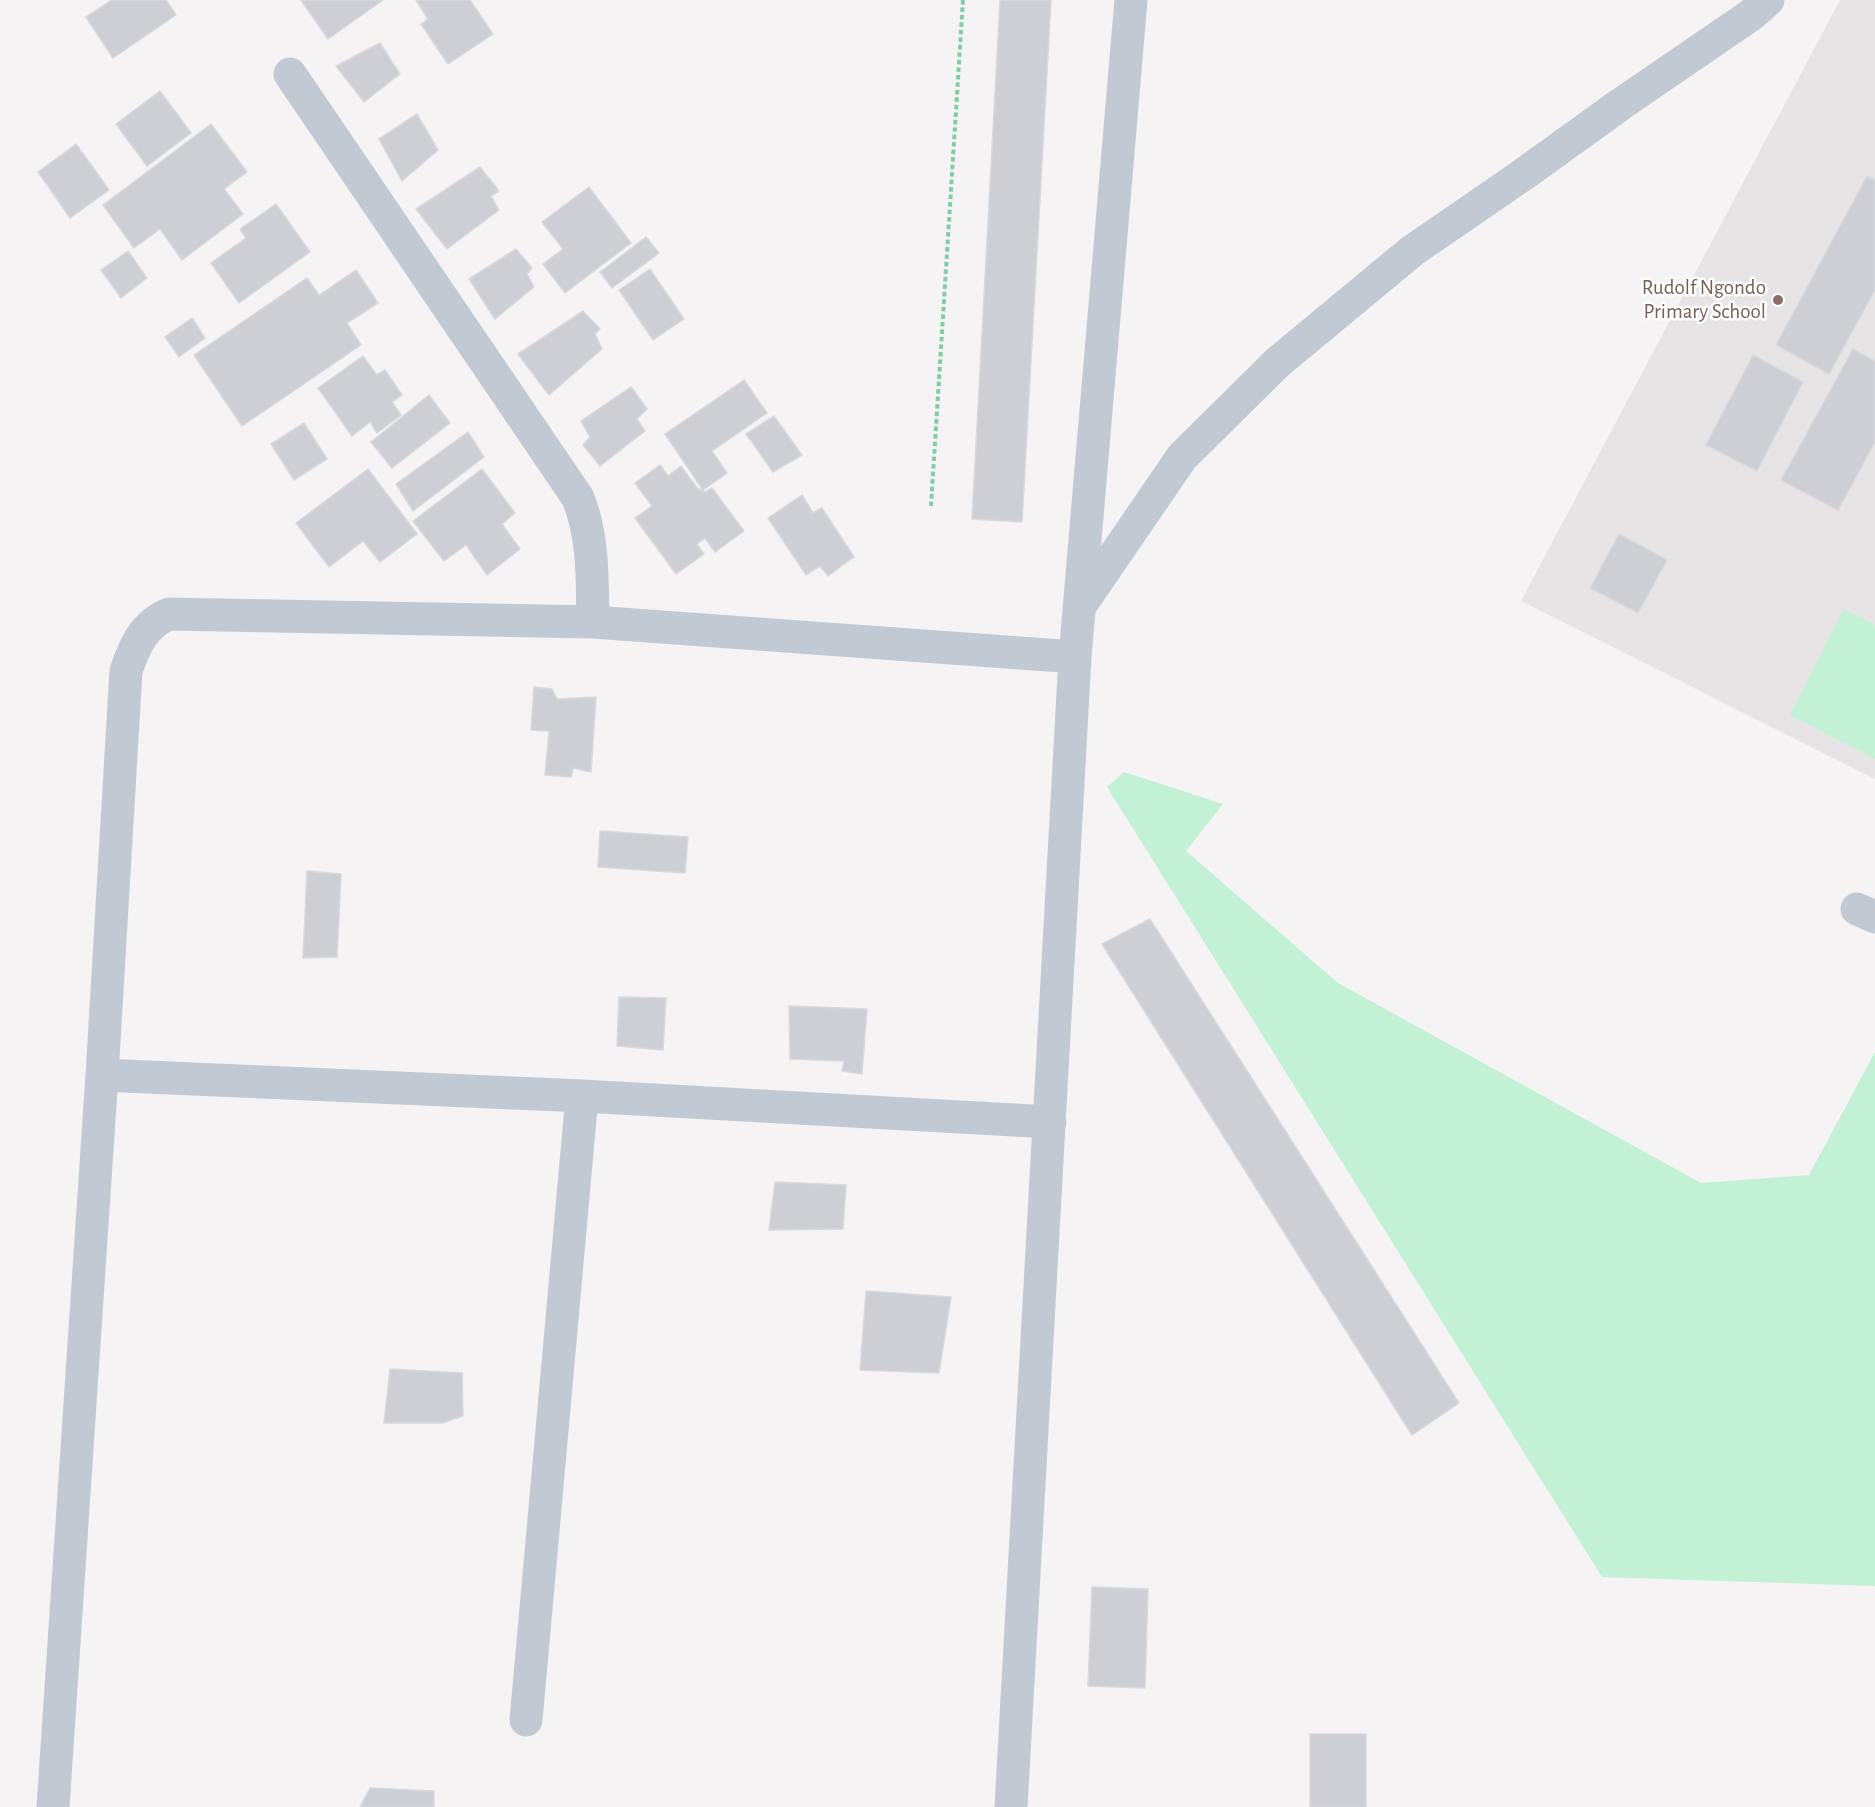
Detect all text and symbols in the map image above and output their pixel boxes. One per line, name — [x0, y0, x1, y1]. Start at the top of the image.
place label: Rudolf Ngondo Primary School — [1642, 275, 1766, 325]
marker: Rudolf Ngondo Primary School — [1771, 293, 1785, 307]

